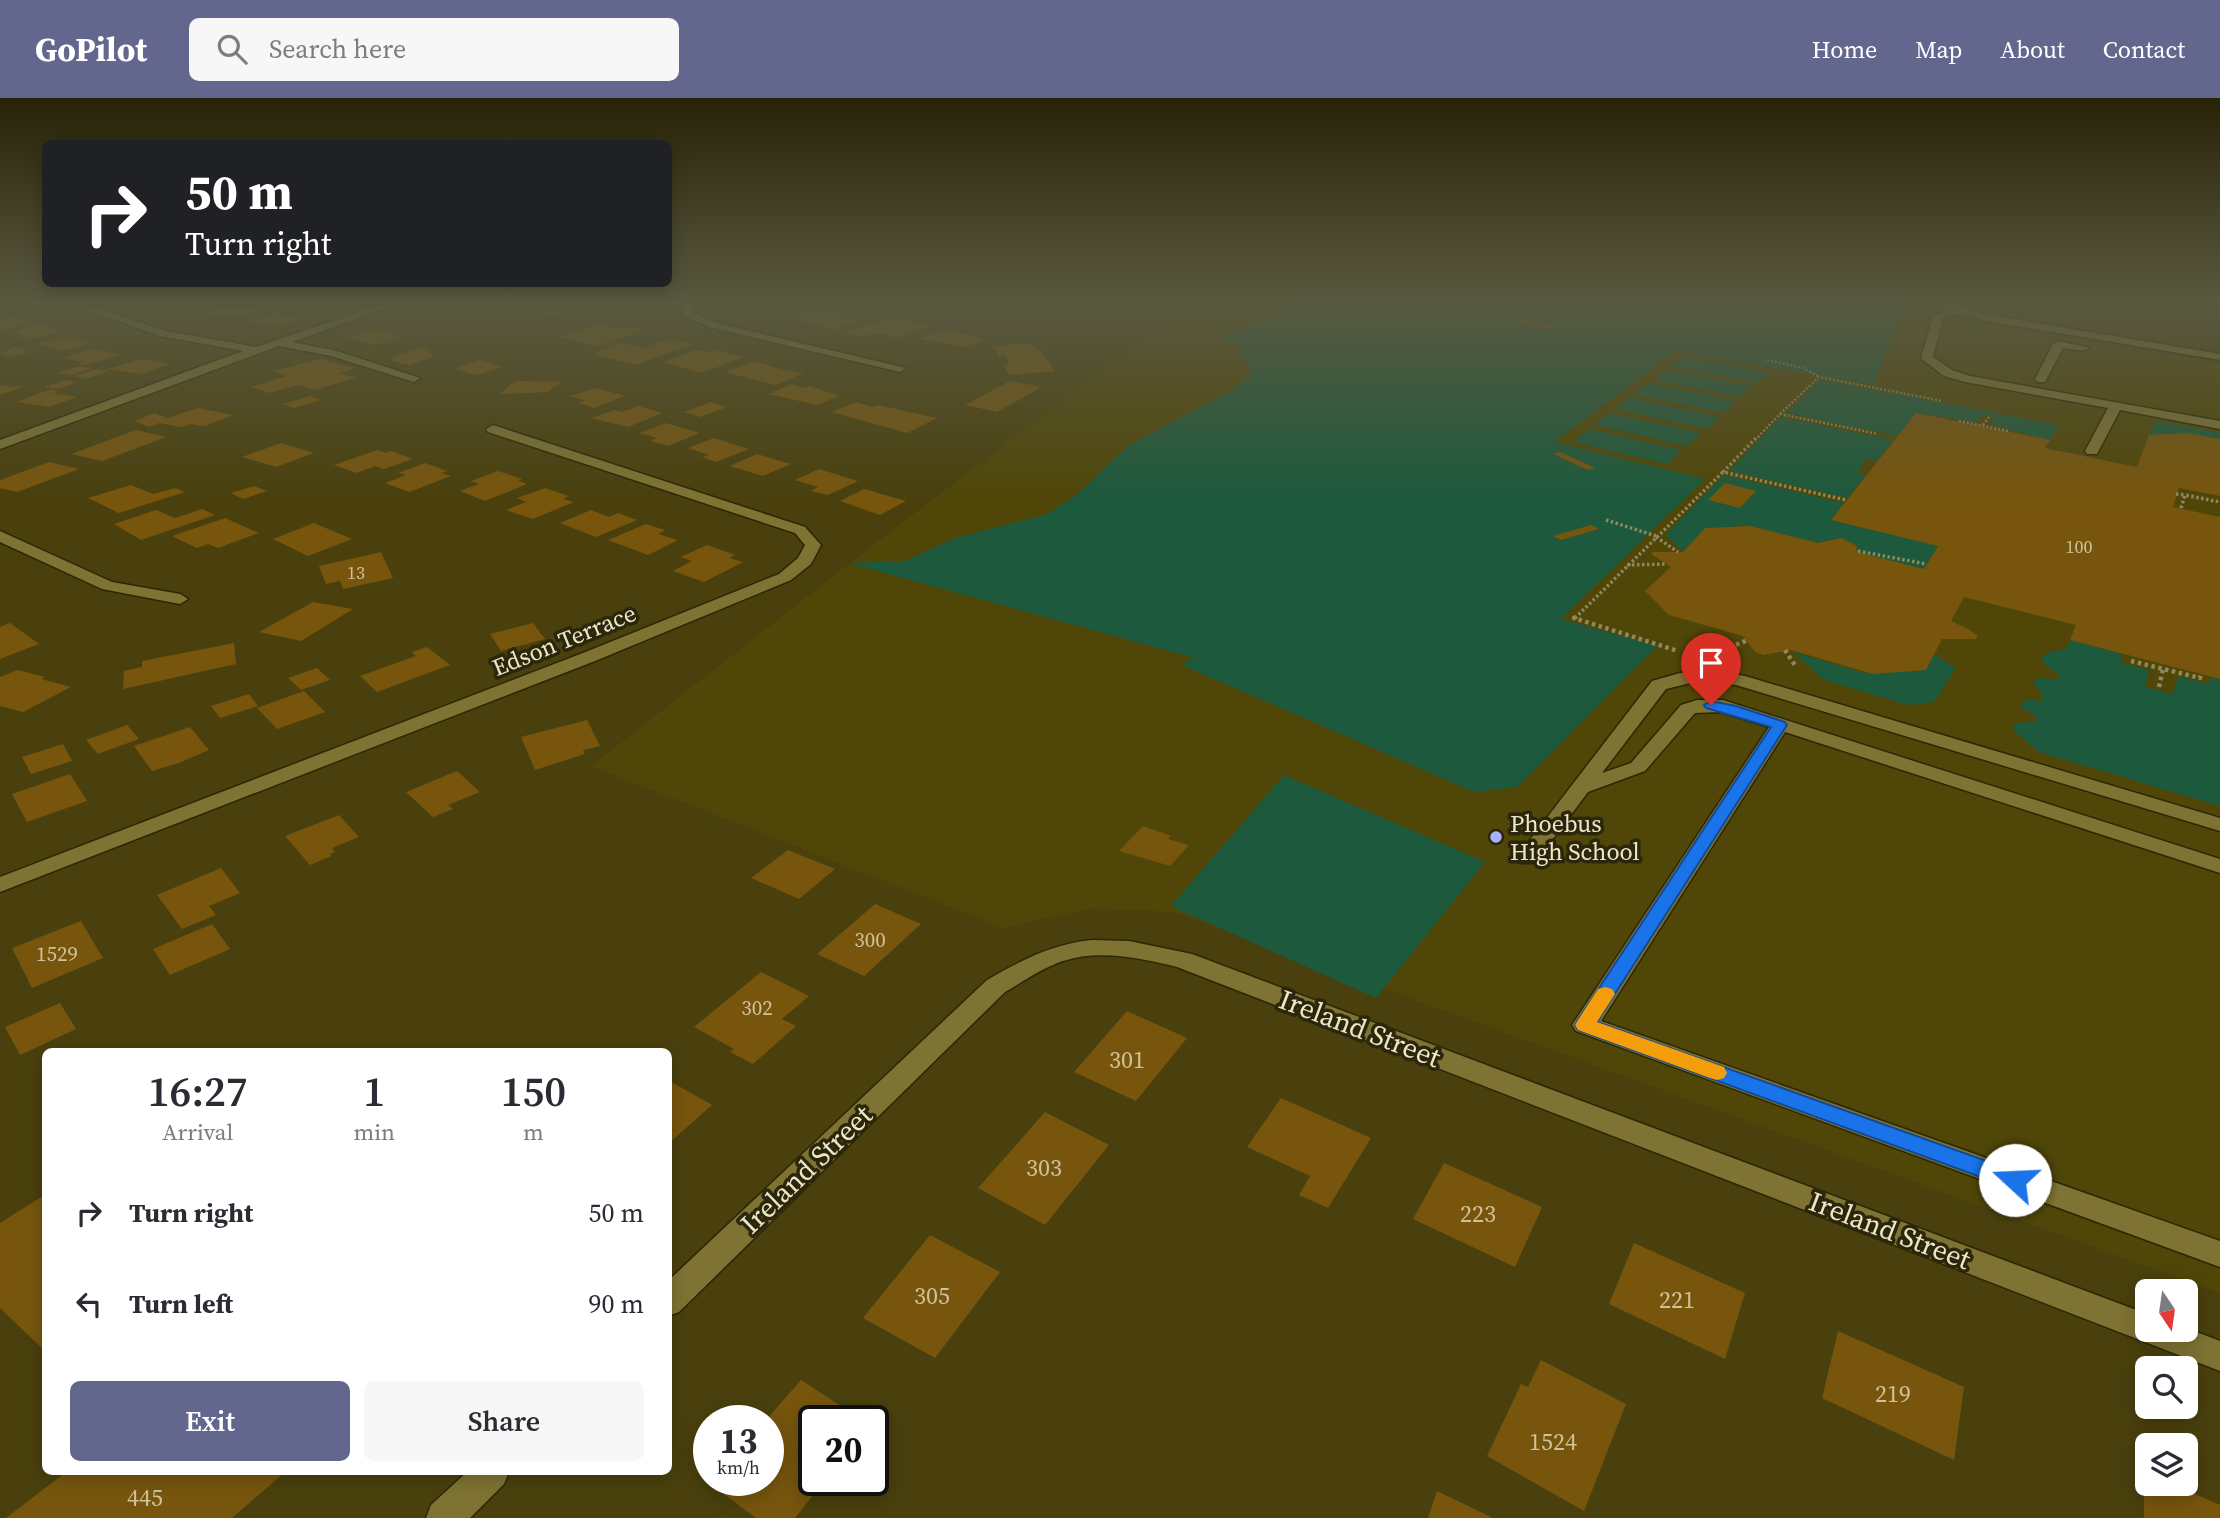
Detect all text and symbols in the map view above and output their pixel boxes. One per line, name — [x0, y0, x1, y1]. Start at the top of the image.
search box — [189, 18, 679, 81]
text: GoPilot — [35, 27, 147, 72]
icon: search — [213, 30, 251, 68]
text: Search here — [269, 31, 406, 67]
text: Home — [1812, 33, 1877, 66]
text: Map — [1915, 33, 1962, 66]
text: About — [2000, 33, 2065, 66]
text: Contact — [2103, 33, 2185, 66]
text: 50 m — [185, 158, 293, 225]
icon: right — [70, 168, 161, 259]
text: Turn right — [185, 222, 331, 266]
house number: 100 — [2066, 534, 2093, 559]
house number: 13 — [347, 560, 365, 585]
street label: Edson Terrace — [487, 596, 641, 684]
pin — [1681, 633, 1741, 705]
icon: arrive — [1692, 644, 1730, 682]
place label: Phoebus High School — [1510, 807, 1640, 868]
marker: Phoebus High School — [1488, 829, 1504, 845]
house number: 300 — [854, 925, 886, 954]
house number: 1529 — [36, 939, 78, 968]
street label: Ireland Street — [1274, 980, 1447, 1076]
house number: 302 — [741, 993, 773, 1022]
house number: 301 — [1109, 1043, 1145, 1076]
text: 16:27 — [148, 1062, 248, 1120]
text: 1 — [363, 1062, 385, 1120]
text: 150 — [501, 1062, 566, 1120]
street label: Ireland Street — [732, 1096, 881, 1242]
text: Arrival — [162, 1116, 233, 1148]
text: min — [353, 1116, 395, 1148]
text: m — [523, 1116, 544, 1148]
position arrow — [1978, 1143, 2052, 1217]
house number: 303 — [1026, 1151, 1062, 1184]
street label: Ireland Street — [1804, 1182, 1977, 1278]
icon: right — [70, 1194, 108, 1232]
text: Turn right — [129, 1195, 253, 1231]
text: 50 m — [589, 1195, 644, 1231]
house number: 223 — [1460, 1197, 1496, 1230]
house number: 305 — [914, 1279, 950, 1312]
north arrow — [2135, 1279, 2198, 1342]
map controls — [2135, 1279, 2198, 1496]
house number: 221 — [1659, 1283, 1695, 1316]
icon: left — [70, 1285, 108, 1323]
text: Turn left — [129, 1286, 233, 1322]
text: 90 m — [589, 1286, 644, 1322]
button: search — [2135, 1356, 2198, 1419]
house number: 219 — [1875, 1377, 1911, 1410]
button: Exit — [70, 1381, 350, 1461]
button: Share — [364, 1381, 644, 1461]
speed limit sign: 20 — [798, 1405, 889, 1496]
text: 13 — [720, 1417, 757, 1465]
house number: 1524 — [1529, 1425, 1577, 1458]
button: layers — [2135, 1433, 2198, 1496]
text: km/h — [717, 1455, 760, 1480]
house number: 445 — [127, 1481, 163, 1514]

